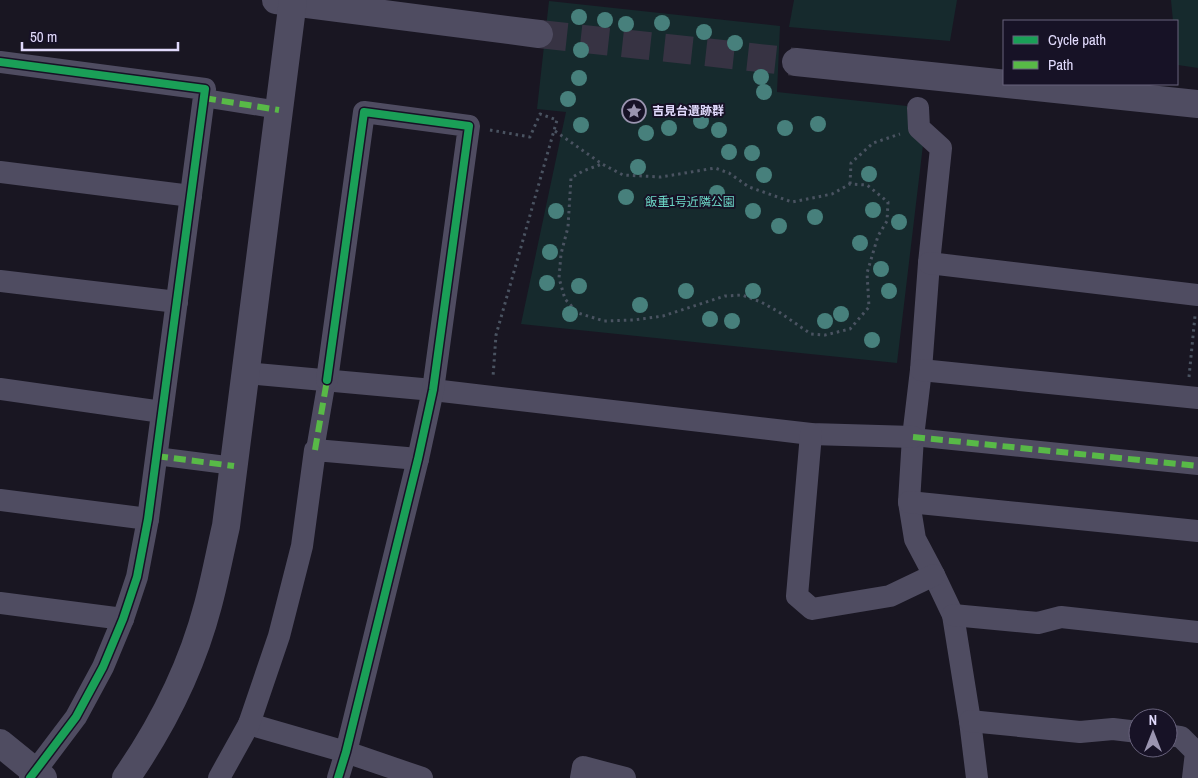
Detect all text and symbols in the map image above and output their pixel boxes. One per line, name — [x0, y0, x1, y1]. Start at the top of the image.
scale bar — [22, 20, 179, 52]
legend — [1003, 20, 1178, 85]
text: 50 m — [30, 26, 57, 47]
text: Cycle path — [1048, 29, 1106, 50]
text: Path — [1048, 54, 1073, 75]
place icon: 吉見台遺跡群 — [621, 98, 647, 124]
place label: 吉見台遺跡群 — [652, 103, 724, 119]
park label: 飯重1号近隣公園 — [645, 194, 735, 210]
north arrow — [1128, 708, 1178, 758]
text: N — [1149, 711, 1157, 729]

